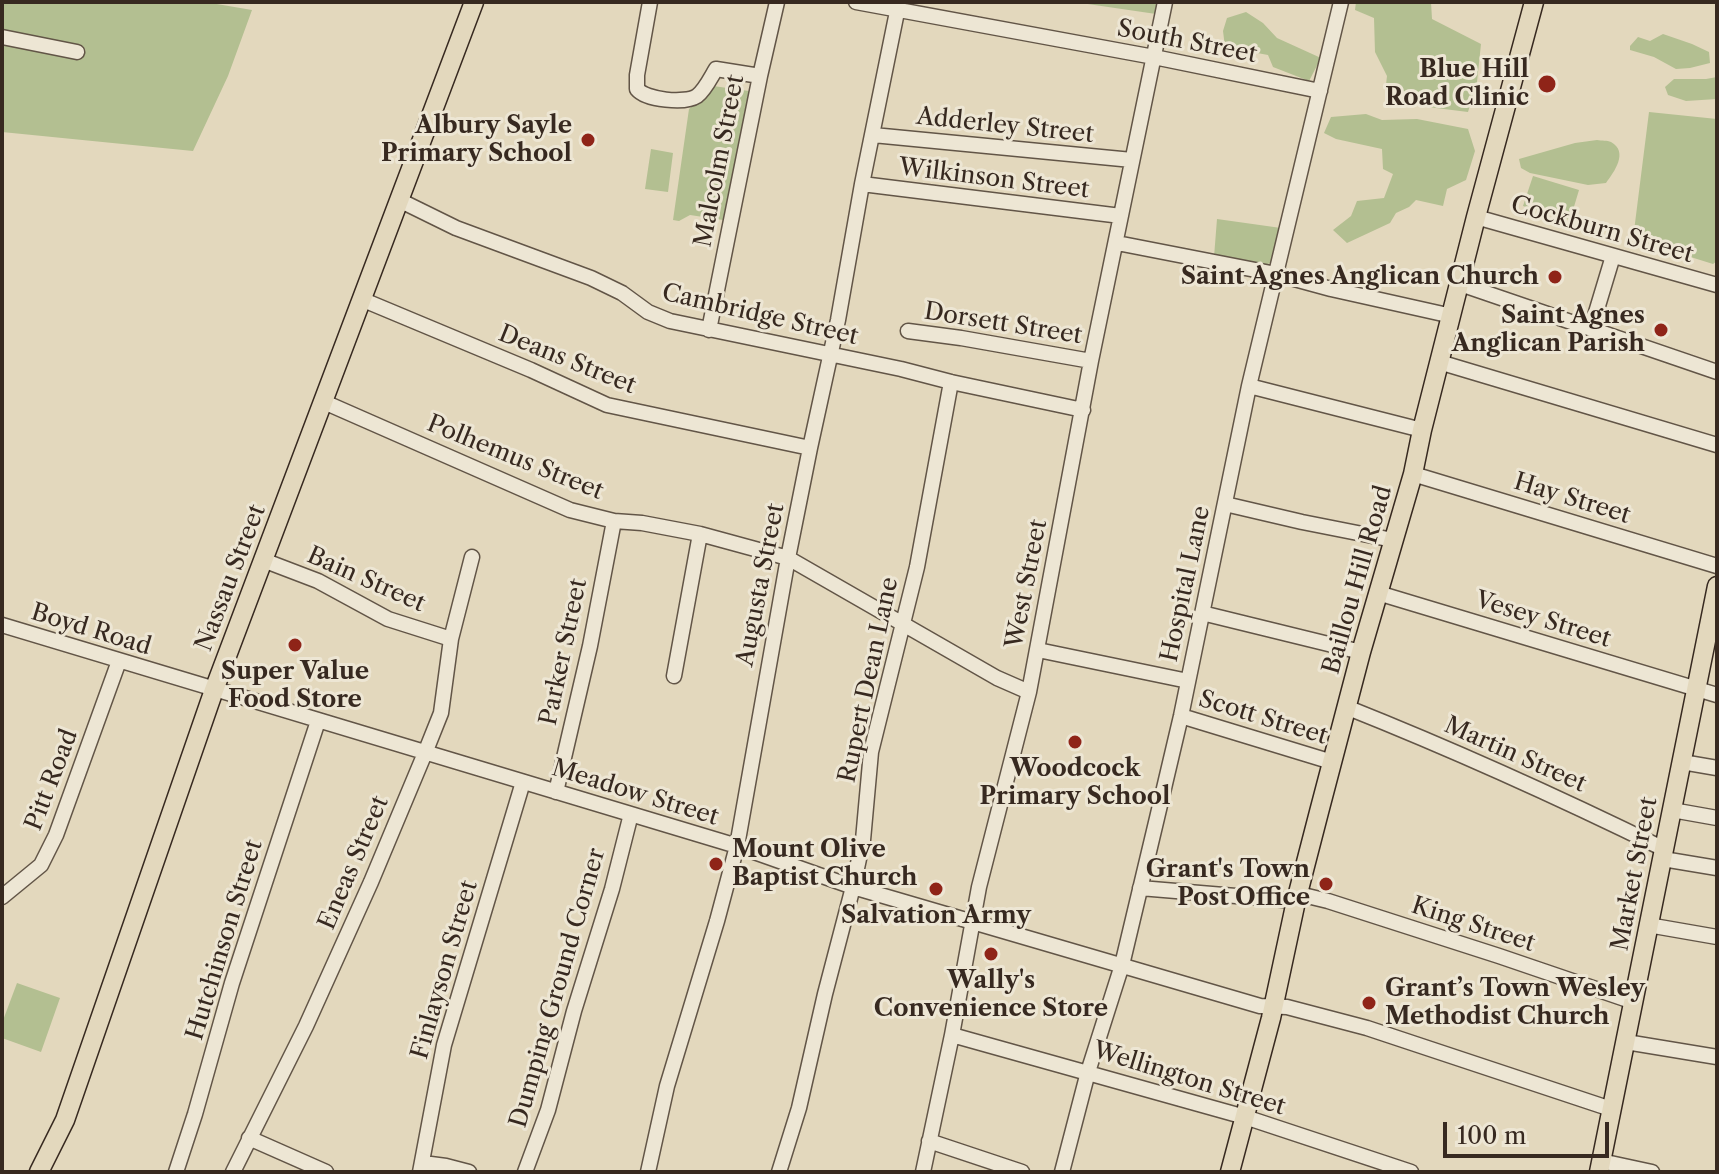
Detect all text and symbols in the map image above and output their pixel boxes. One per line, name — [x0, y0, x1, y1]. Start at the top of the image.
street label: South Street — [1115, 14, 1259, 70]
place label: Blue Hill Road Clinic — [1385, 56, 1529, 112]
street label: Malcolm Street — [689, 72, 751, 250]
marker: Blue Hill Road Clinic — [1536, 73, 1558, 95]
street label: Adderley Street — [915, 102, 1095, 150]
place label: Albury Sayle Primary School — [381, 112, 572, 168]
marker: Albury Sayle Primary School — [579, 131, 597, 149]
street label: Wilkinson Street — [897, 153, 1091, 205]
street label: Cockburn Street — [1507, 190, 1697, 270]
place label: Saint Agnes Anglican Church — [1181, 263, 1539, 291]
marker: Saint Agnes Anglican Church — [1546, 268, 1564, 286]
street label: Cambridge Street — [659, 278, 861, 352]
street label: Dorsett Street — [922, 297, 1084, 351]
place label: Saint Agnes Anglican Parish — [1452, 302, 1645, 358]
street label: Deans Street — [494, 319, 640, 401]
marker: Saint Agnes Anglican Parish — [1652, 321, 1670, 339]
street label: Polhemus Street — [423, 410, 607, 506]
street label: Hay Street — [1510, 468, 1634, 530]
street label: Baillou Hill Road — [1317, 482, 1399, 678]
street label: Nassau Street — [190, 501, 272, 655]
street label: Augusta Street — [731, 501, 791, 669]
street label: Hospital Lane — [1155, 503, 1217, 665]
street label: West Street — [1000, 517, 1054, 651]
street label: Bain Street — [303, 541, 429, 619]
street label: Rupert Dean Lane — [833, 575, 905, 785]
street label: Parker Street — [534, 576, 594, 728]
street label: Vesey Street — [1472, 586, 1614, 654]
street label: Boyd Road — [28, 598, 154, 662]
marker: Super Value Food Store — [286, 636, 304, 654]
place label: Super Value Food Store — [221, 658, 369, 714]
street label: Scott Street — [1195, 685, 1331, 751]
street label: Martin Street — [1440, 711, 1590, 799]
street label: Pitt Road — [20, 725, 84, 835]
marker: Woodcock Primary School — [1066, 733, 1084, 751]
street label: Meadow Street — [548, 754, 722, 832]
place label: Woodcock Primary School — [979, 755, 1171, 811]
street label: Eneas Street — [313, 792, 395, 934]
street label: Market Street — [1606, 795, 1664, 953]
street label: Hutchinson Street — [181, 836, 269, 1044]
place label: Mount Olive Baptist Church — [732, 836, 917, 892]
street label: Dumping Ground Corner — [504, 845, 612, 1131]
marker: Mount Olive Baptist Church — [707, 855, 725, 873]
place label: Grant's Town Post Office — [1146, 856, 1310, 912]
marker: Grant's Town Post Office — [1317, 875, 1335, 893]
street label: Finlayson Street — [406, 877, 484, 1063]
marker: Salvation Army — [927, 880, 945, 898]
street label: King Street — [1408, 892, 1538, 958]
place label: Salvation Army — [841, 902, 1031, 930]
marker: Wally's Convenience Store — [982, 945, 1000, 963]
place label: Wally's Convenience Store — [874, 967, 1108, 1023]
place label: Grant’s Town Wesley Methodist Church — [1385, 975, 1645, 1031]
marker: Grant’s Town Wesley Methodist Church — [1360, 994, 1378, 1012]
street label: Wellington Street — [1089, 1036, 1289, 1122]
scale bar — [1447, 1106, 1613, 1156]
text: 100 m — [1457, 1121, 1526, 1150]

